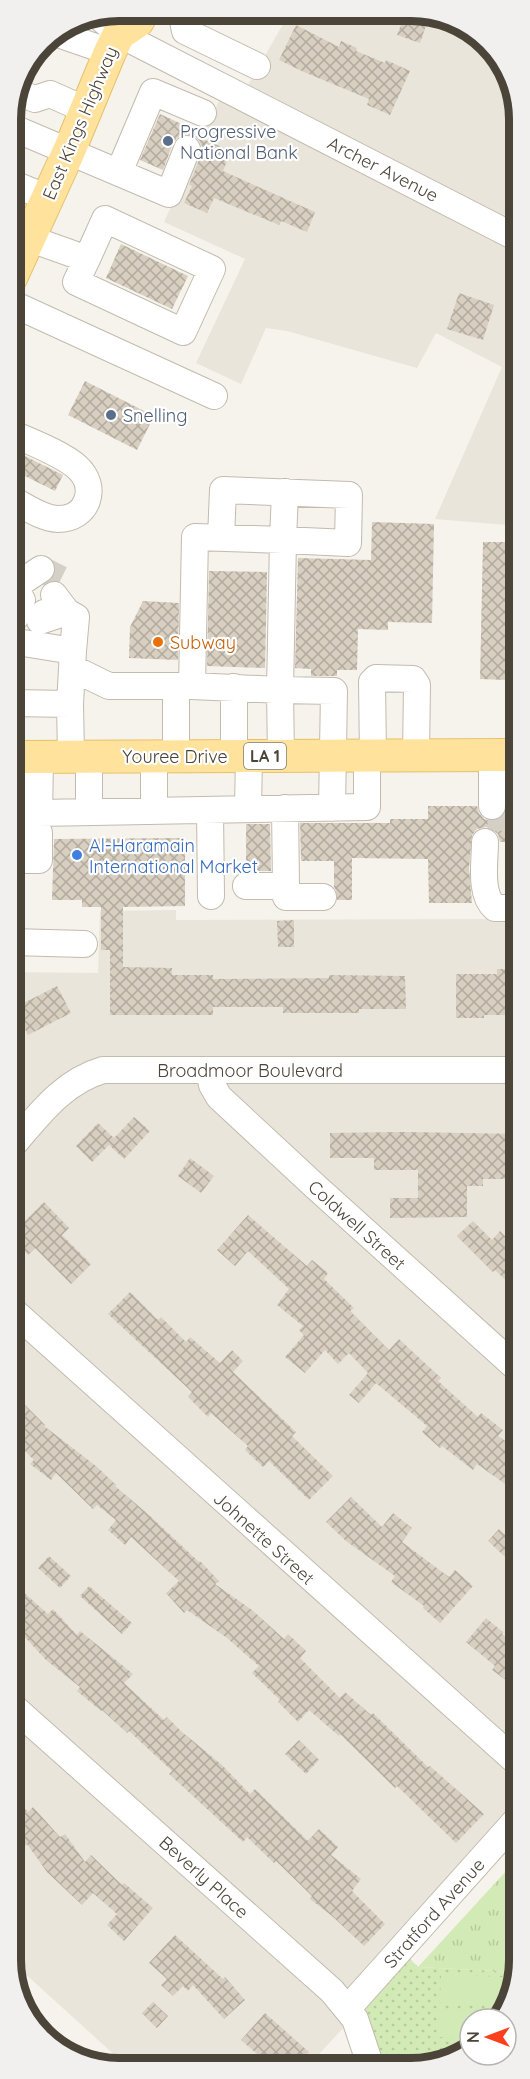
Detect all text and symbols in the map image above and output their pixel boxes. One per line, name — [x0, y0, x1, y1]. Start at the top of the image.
street label: East Kings Highway — [37, 43, 123, 203]
place label: Progressive National Bank — [180, 120, 298, 164]
street label: Archer Avenue — [324, 131, 442, 207]
marker: Progressive National Bank — [161, 134, 175, 148]
place label: Snelling — [123, 404, 187, 427]
marker: Snelling — [104, 408, 118, 422]
place label: Subway — [170, 631, 236, 654]
marker: Subway — [151, 635, 165, 649]
road number: LA 1 — [244, 743, 286, 769]
street label: Youree Drive — [122, 745, 228, 768]
place label: Al-Haramain International Market — [89, 834, 258, 878]
marker: Al-Haramain International Market — [70, 848, 84, 862]
street label: Broadmoor Boulevard — [157, 1059, 343, 1082]
street label: Coldwell Street — [303, 1175, 411, 1275]
street label: Johnette Street — [209, 1487, 319, 1589]
street label: Beverly Place — [154, 1831, 254, 1923]
street label: Stratford Avenue — [379, 1853, 489, 1973]
north arrow — [458, 2007, 518, 2067]
text: N — [463, 2031, 483, 2043]

